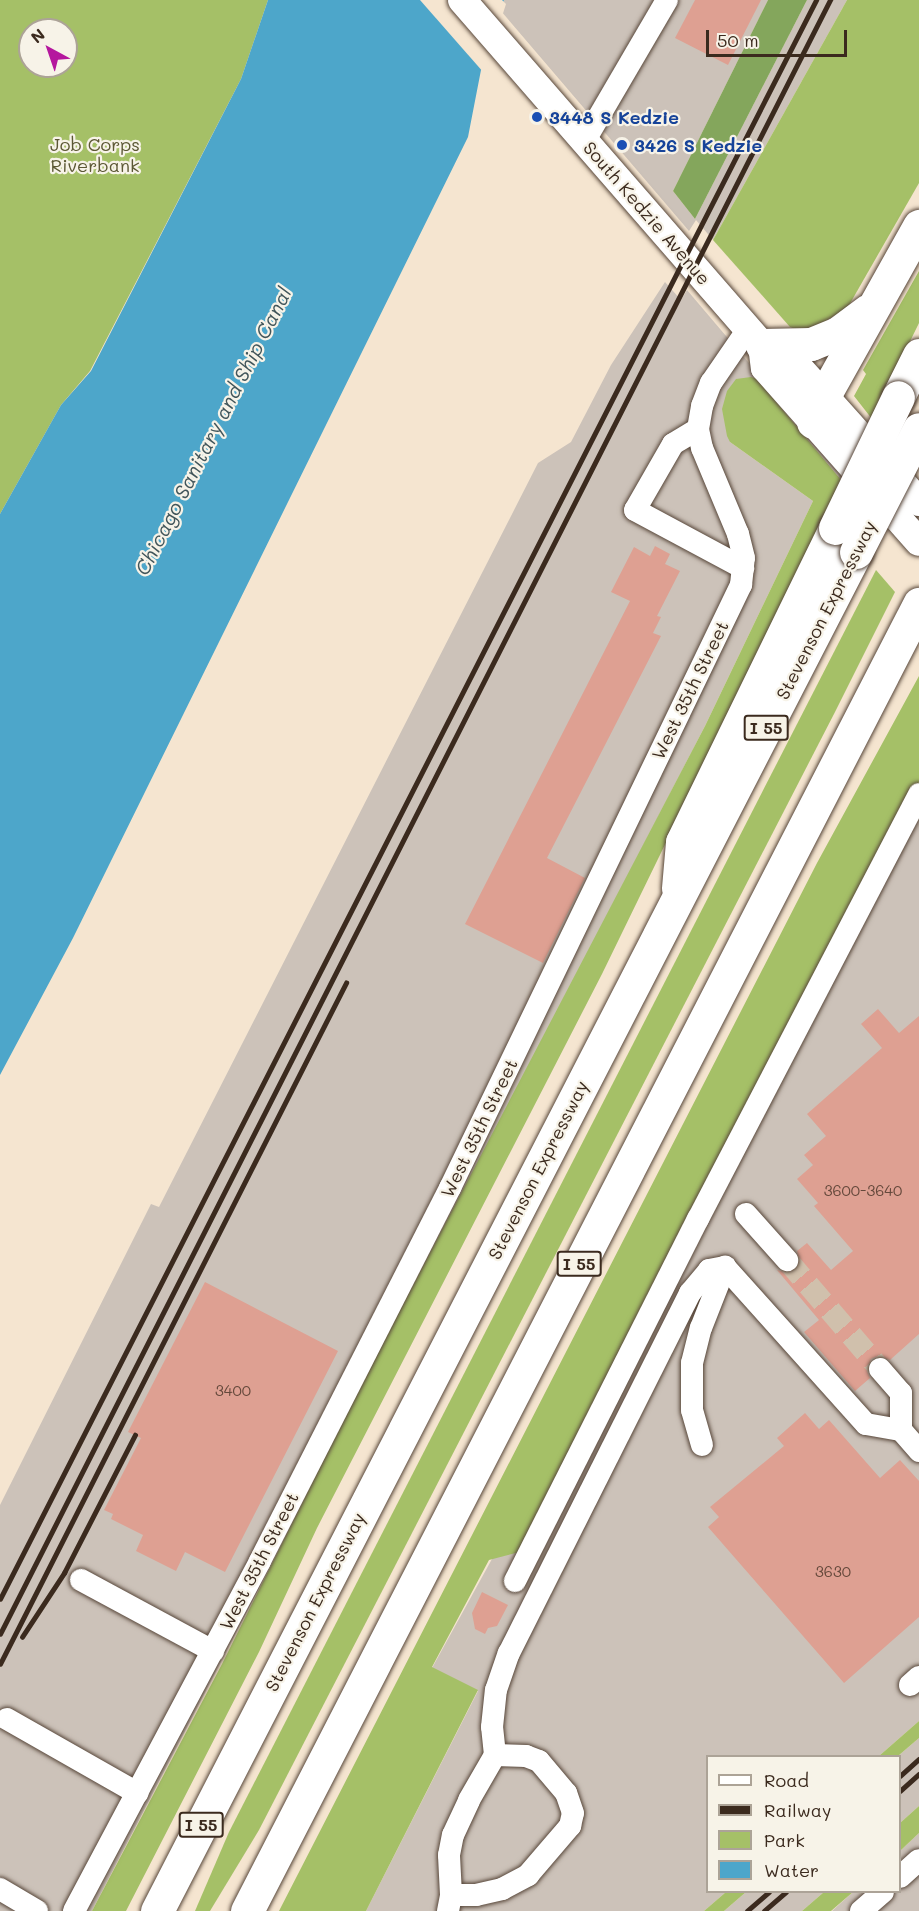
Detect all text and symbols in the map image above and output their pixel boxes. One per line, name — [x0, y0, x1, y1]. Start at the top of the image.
north arrow — [18, 18, 78, 78]
scale bar — [709, 18, 850, 56]
text: N — [26, 23, 49, 47]
text: 50 m — [717, 28, 759, 52]
place label: 3448 S Kedzie — [549, 106, 679, 128]
marker: 3448 S Kedzie — [530, 110, 544, 124]
park label: Job Corps Riverbank — [50, 134, 140, 176]
place label: 3426 S Kedzie — [634, 134, 762, 156]
street label: South Kedzie Avenue — [579, 137, 715, 289]
marker: 3426 S Kedzie — [615, 138, 629, 152]
water label: Chicago Sanitary and Ship Canal — [130, 283, 296, 579]
street label: Stevenson Expressway — [771, 517, 881, 703]
street label: West 35th Street — [647, 617, 733, 763]
road number: I 55 — [744, 715, 789, 741]
street label: West 35th Street — [436, 1055, 522, 1201]
street label: Stevenson Expressway — [483, 1077, 593, 1263]
house number: 3600-3640 — [824, 1182, 902, 1200]
road number: I 55 — [556, 1251, 602, 1277]
house number: 3400 — [215, 1382, 251, 1400]
street label: West 35th Street — [215, 1489, 303, 1633]
street label: Stevenson Expressway — [260, 1509, 370, 1695]
house number: 3630 — [815, 1563, 851, 1581]
legend — [706, 1755, 901, 1893]
text: Road — [764, 1768, 809, 1792]
text: Railway — [764, 1798, 831, 1822]
road number: I 55 — [178, 1812, 224, 1838]
text: Park — [764, 1828, 805, 1852]
text: Water — [764, 1858, 819, 1882]

